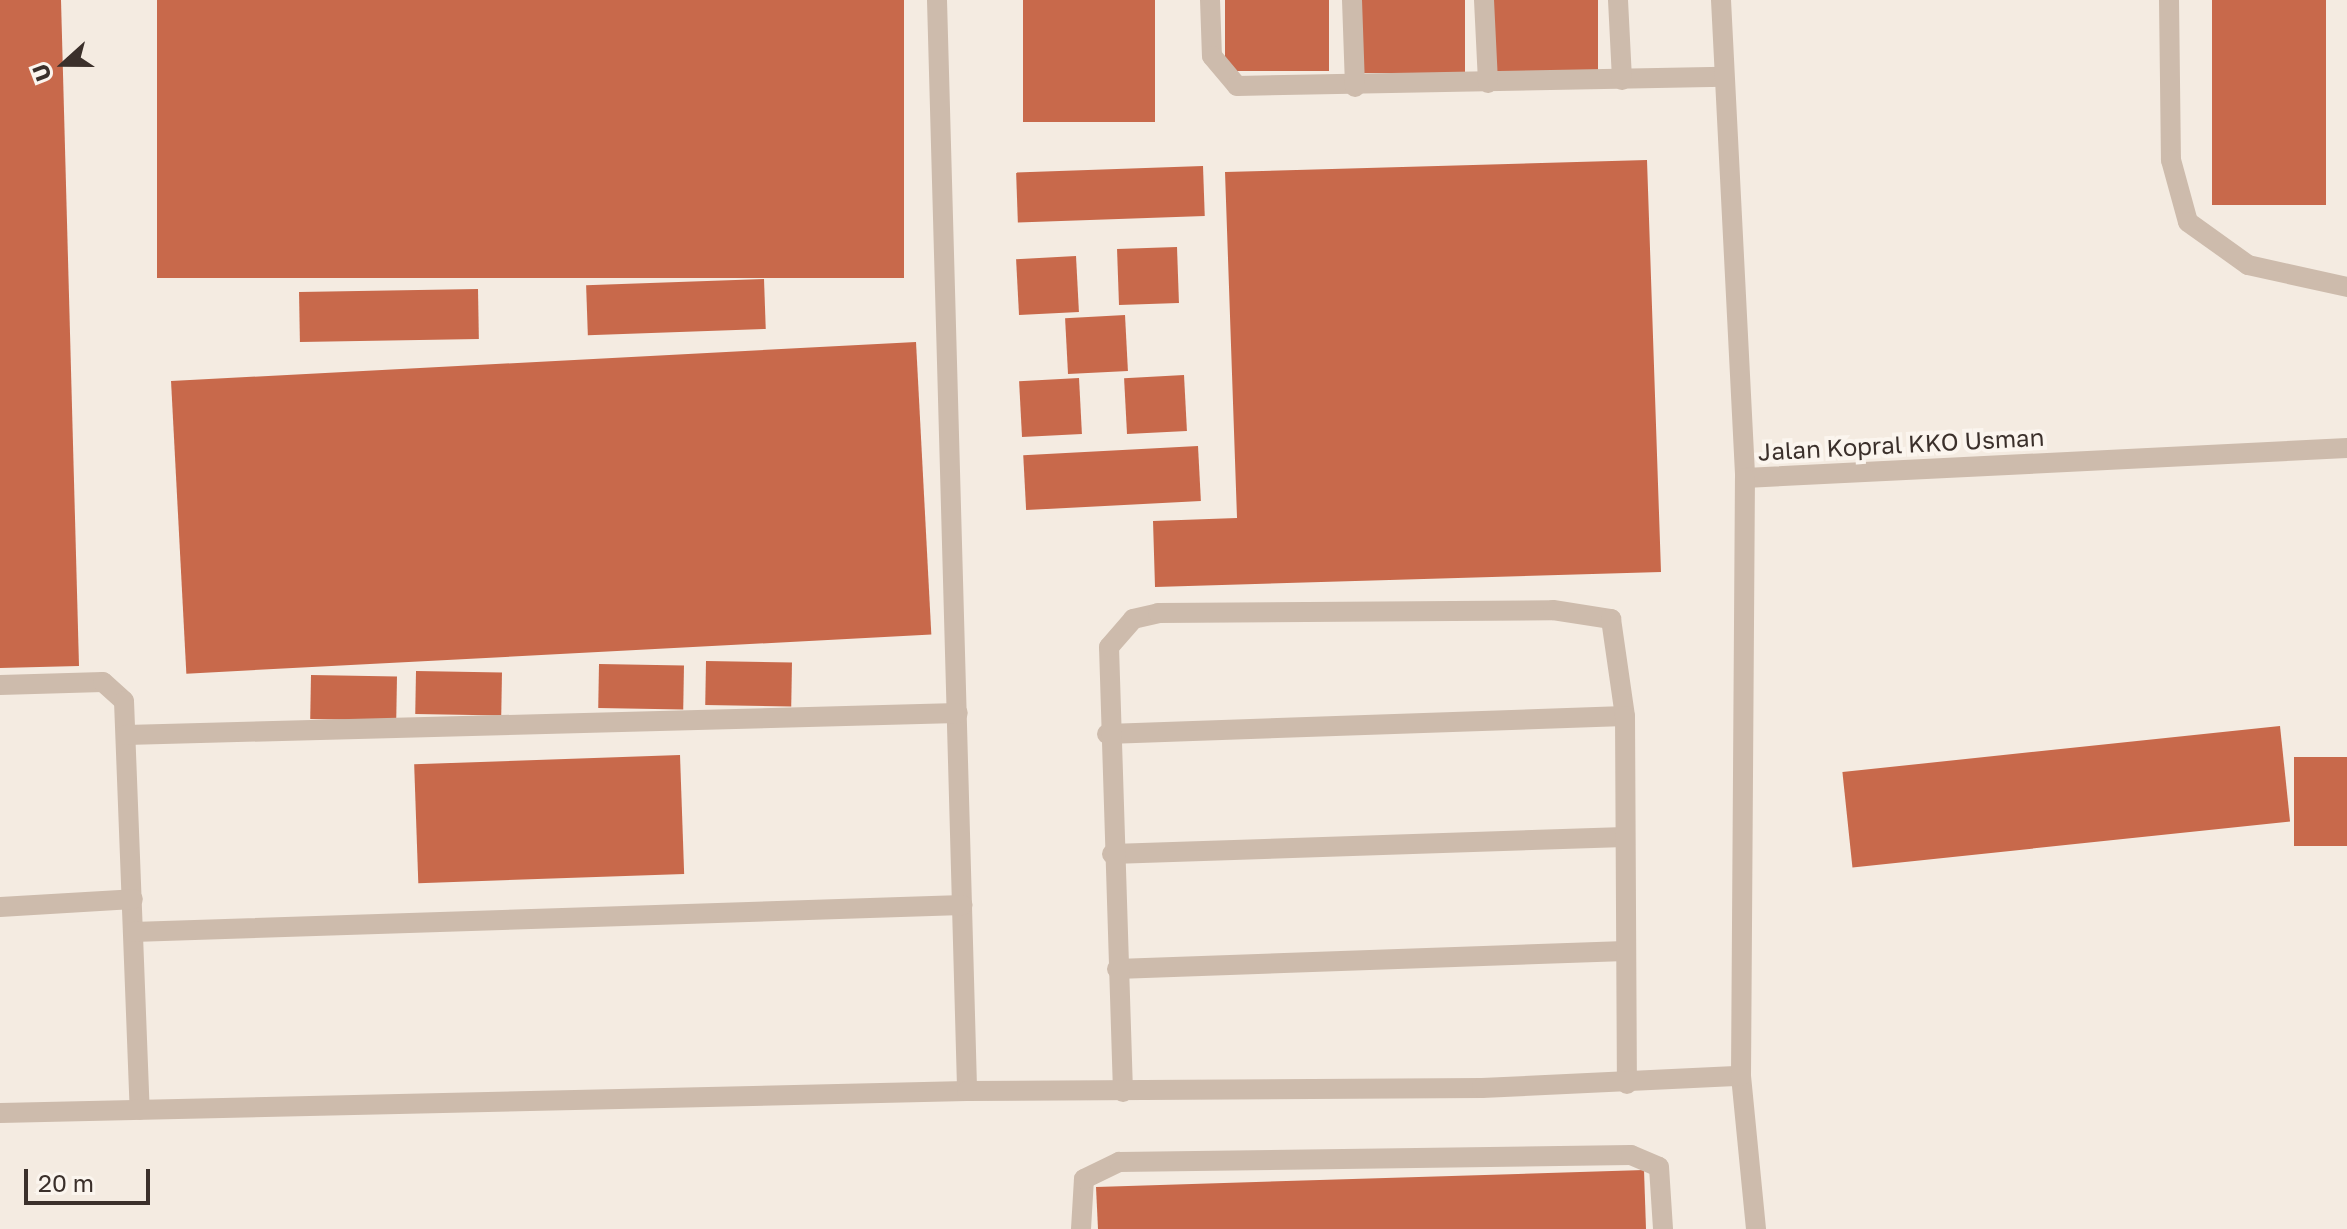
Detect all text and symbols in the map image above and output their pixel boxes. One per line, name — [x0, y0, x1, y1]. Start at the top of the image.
north arrow — [24, 24, 104, 104]
text: U — [26, 60, 57, 85]
street label: Jalan Kopral KKO Usman — [1757, 422, 2045, 466]
scale bar — [28, 1153, 154, 1203]
text: 20 m — [38, 1168, 94, 1197]

